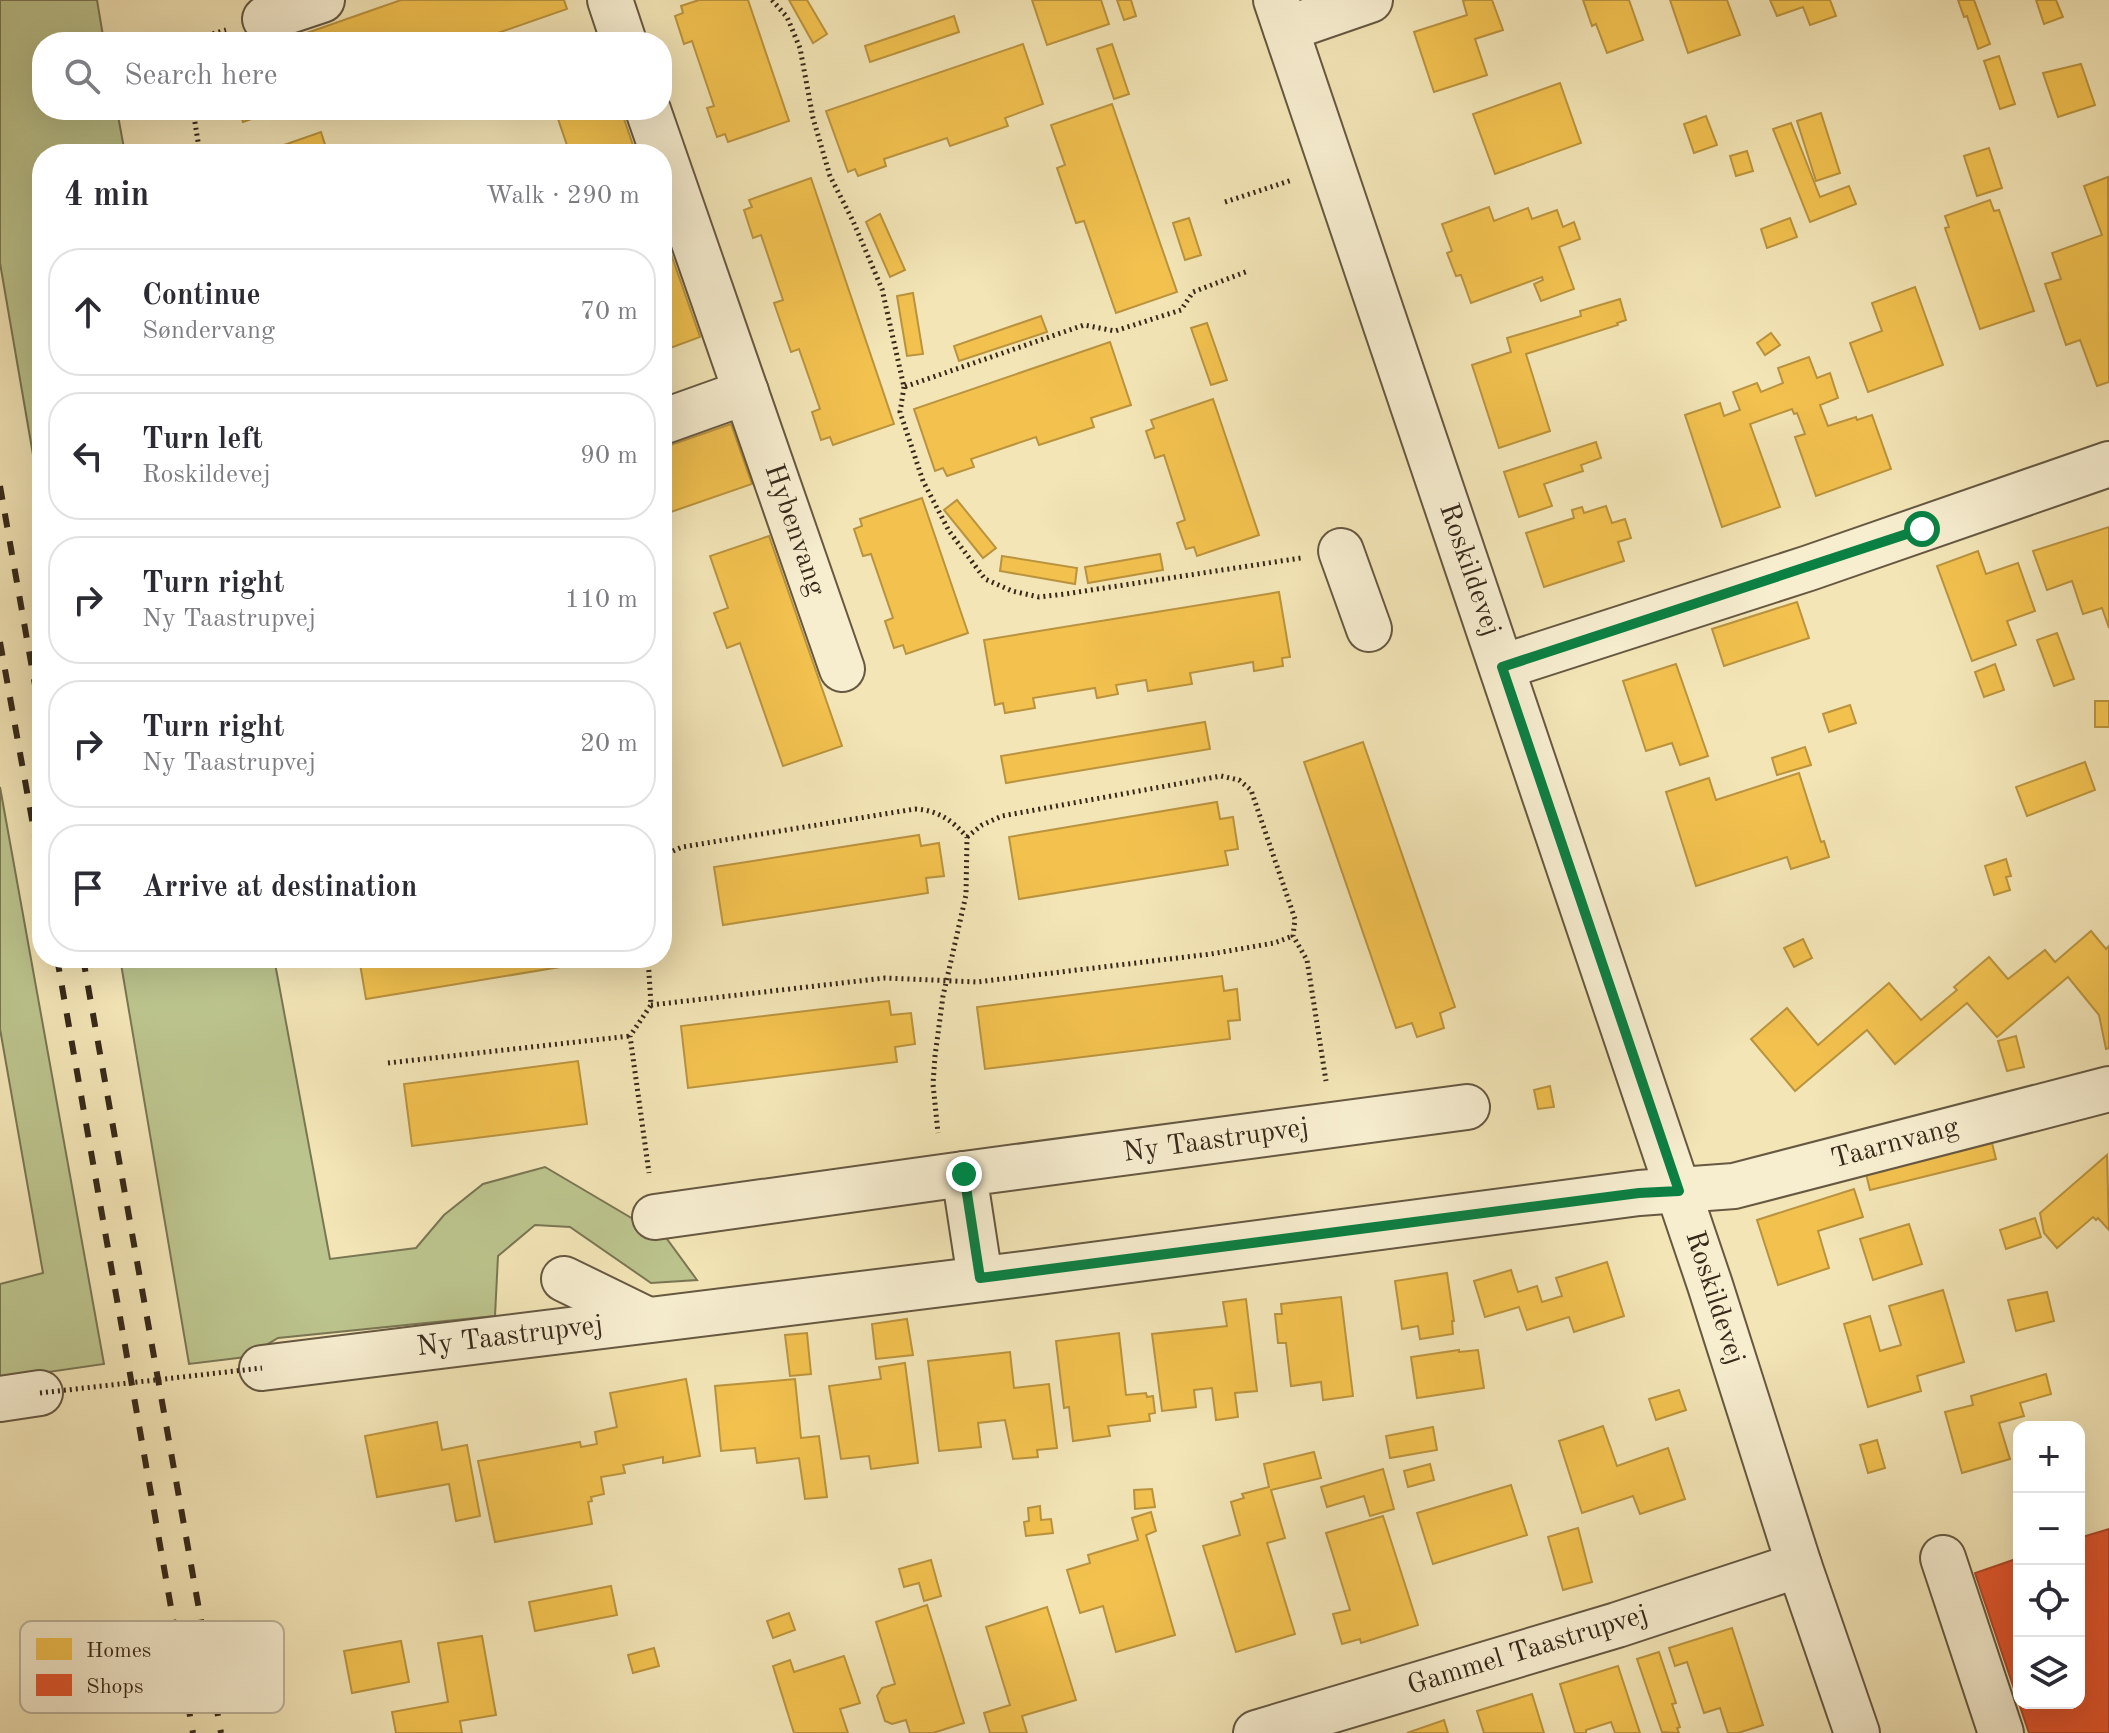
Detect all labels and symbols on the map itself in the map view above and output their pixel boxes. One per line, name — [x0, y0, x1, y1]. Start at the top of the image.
street label: Hybenvang — [758, 461, 830, 599]
street label: Roskildevej — [1433, 500, 1505, 640]
route start — [1904, 511, 1940, 547]
street label: Ny Taastrupvej — [1121, 1114, 1311, 1168]
street label: Taarnvang — [1828, 1114, 1962, 1174]
route end — [946, 1156, 982, 1192]
street label: Roskildevej — [1679, 1228, 1749, 1368]
street label: Ny Taastrupvej — [415, 1312, 605, 1362]
street label: Gammel Taastrupvej — [1404, 1601, 1652, 1701]
legend — [20, 1621, 284, 1713]
text: Homes — [86, 1640, 151, 1662]
text: Shops — [86, 1676, 143, 1698]

